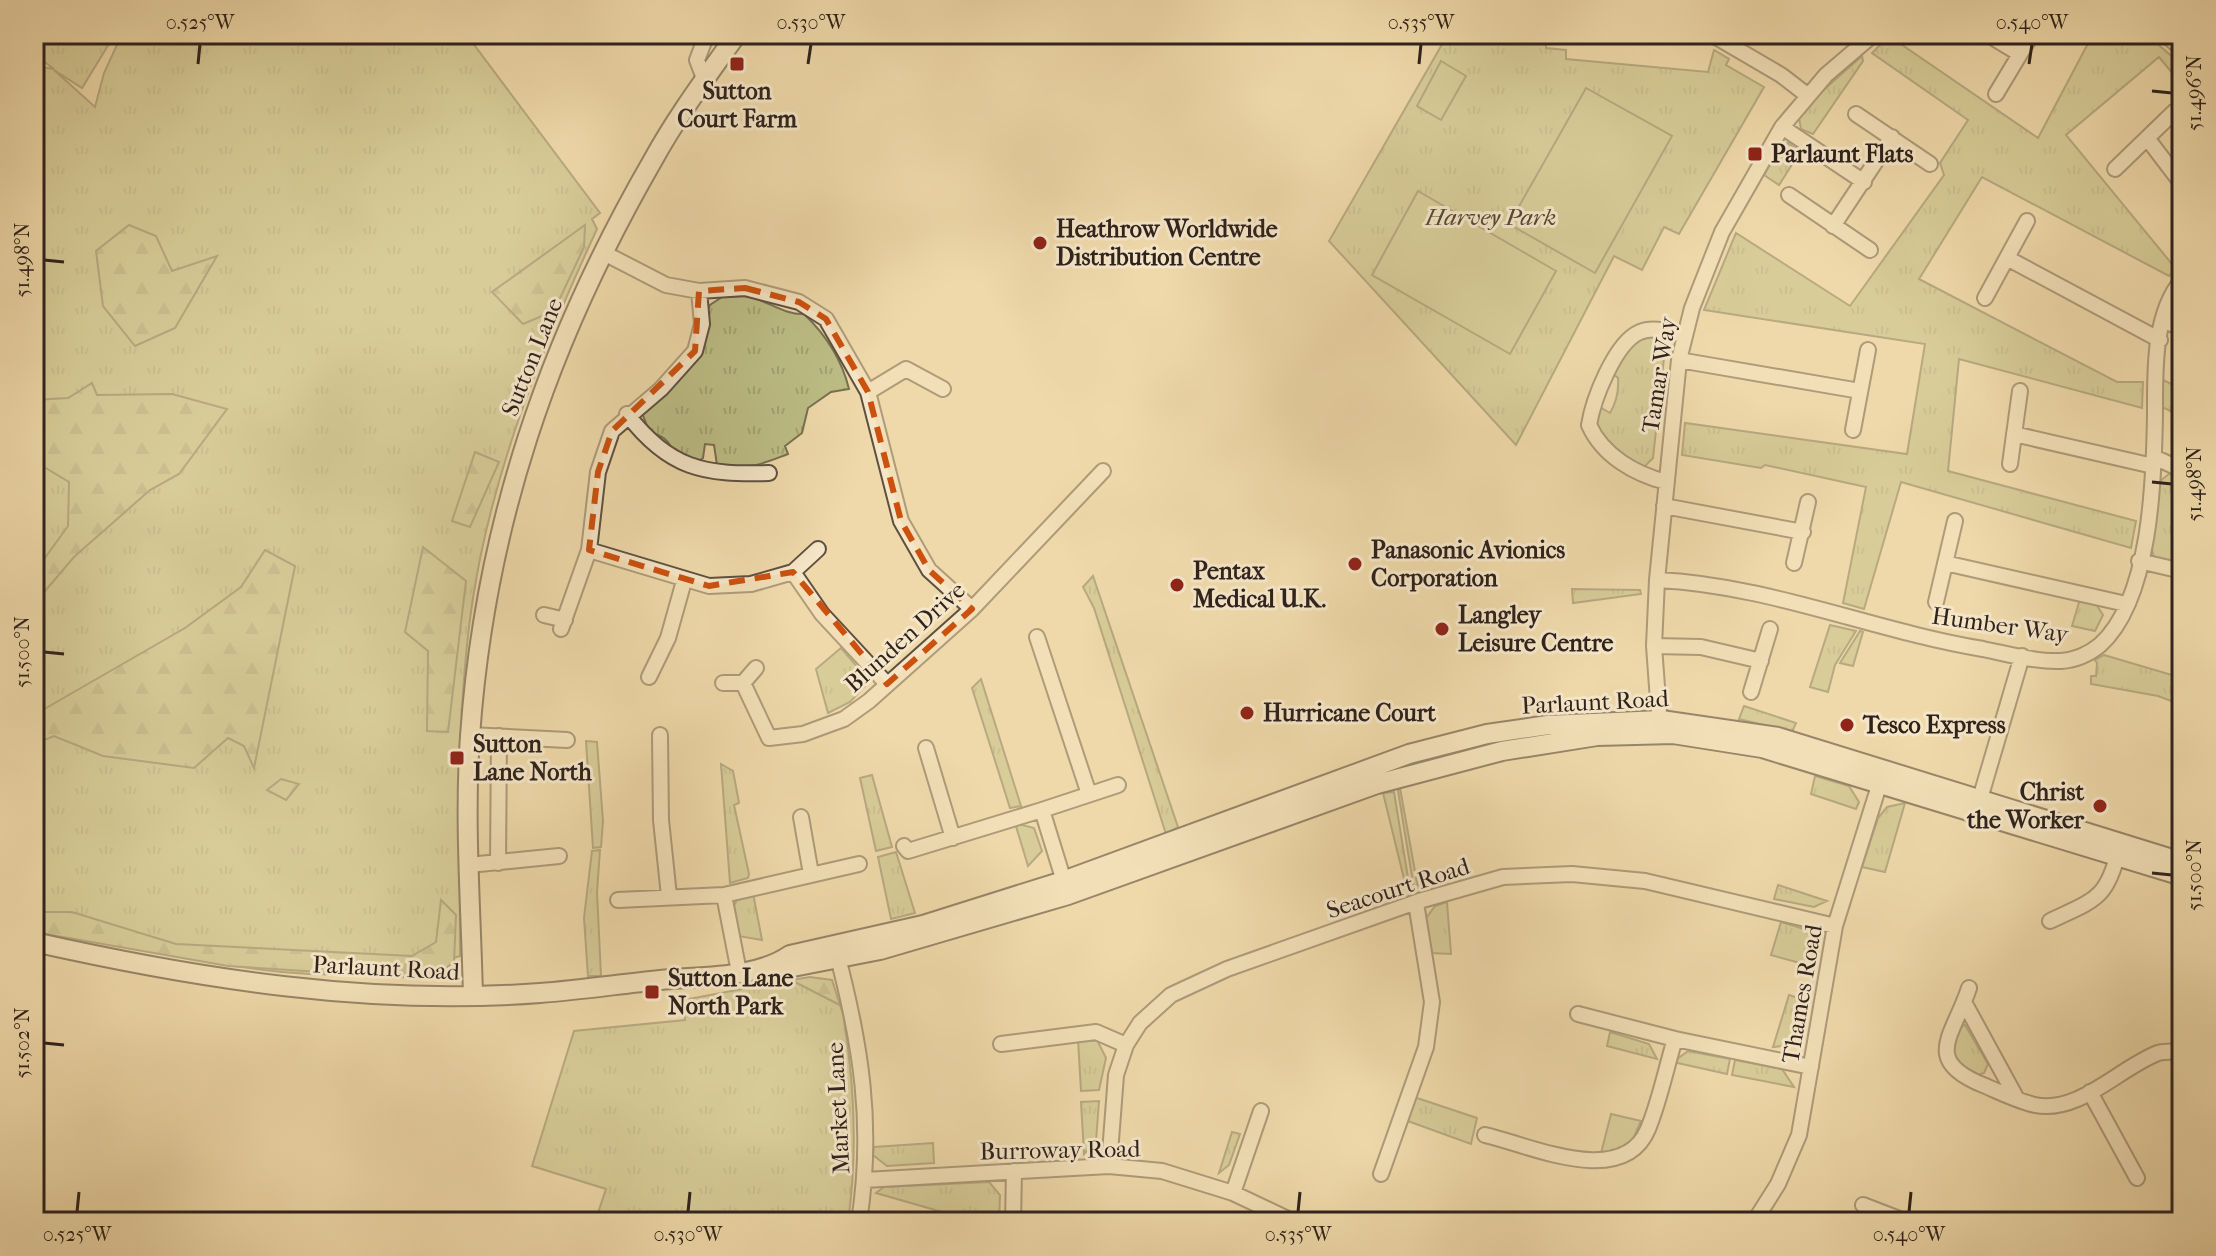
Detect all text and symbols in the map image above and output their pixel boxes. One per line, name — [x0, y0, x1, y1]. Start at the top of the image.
text: 0.525°W — [166, 11, 236, 34]
text: 0.530°W — [777, 11, 847, 34]
text: 0.535°W — [1388, 11, 1456, 34]
text: 0.540°W — [1996, 11, 2070, 34]
marker: Sutton Court Farm — [728, 55, 746, 73]
text: 51.496°N — [2183, 55, 2206, 131]
place label: Sutton Court Farm — [677, 77, 798, 133]
place label: Parlaunt Flats — [1771, 140, 1914, 168]
marker: Parlaunt Flats — [1746, 145, 1764, 163]
park label: Harvey Park — [1425, 203, 1556, 231]
place label: Heathrow Worldwide Distribution Centre — [1056, 215, 1278, 271]
text: 51.498°N — [11, 223, 34, 297]
marker: Heathrow Worldwide Distribution Centre — [1031, 234, 1049, 252]
street label: Sutton Lane — [496, 294, 569, 420]
street label: Tamar Way — [1636, 314, 1682, 435]
text: 51.498°N — [2183, 447, 2206, 521]
place label: Panasonic Avionics Corporation — [1371, 536, 1565, 592]
marker: Panasonic Avionics Corporation — [1346, 555, 1364, 573]
place label: Pentax Medical U.K. — [1193, 557, 1326, 613]
street label: Blunden Drive — [839, 576, 971, 698]
marker: Pentax Medical U.K. — [1168, 576, 1186, 594]
place label: Langley Leisure Centre — [1458, 601, 1613, 657]
street label: Humber Way — [1930, 602, 2071, 649]
text: 51.500°N — [11, 616, 34, 688]
marker: Langley Leisure Centre — [1433, 620, 1451, 638]
street label: Parlaunt Road — [1521, 684, 1670, 720]
place label: Hurricane Court — [1263, 699, 1436, 727]
marker: Hurricane Court — [1238, 704, 1256, 722]
place label: Tesco Express — [1862, 711, 2006, 739]
marker: Tesco Express — [1838, 716, 1856, 734]
place label: Sutton Lane North — [473, 730, 592, 786]
marker: Sutton Lane North — [448, 749, 466, 767]
place label: Christ the Worker — [1966, 778, 2085, 834]
marker: Christ the Worker — [2091, 797, 2109, 815]
text: 51.500°N — [2183, 839, 2206, 911]
street label: Seacourt Road — [1323, 851, 1474, 924]
street label: Thames Road — [1776, 922, 1828, 1066]
street label: Parlaunt Road — [312, 950, 461, 986]
place label: Sutton Lane North Park — [668, 964, 793, 1020]
marker: Sutton Lane North Park — [643, 983, 661, 1001]
text: 51.502°N — [11, 1007, 34, 1079]
street label: Market Lane — [821, 1041, 855, 1175]
street label: Burroway Road — [979, 1135, 1142, 1165]
text: 0.525°W — [43, 1223, 113, 1246]
text: 0.530°W — [654, 1223, 724, 1246]
text: 0.535°W — [1265, 1223, 1333, 1246]
text: 0.540°W — [1873, 1223, 1947, 1246]

